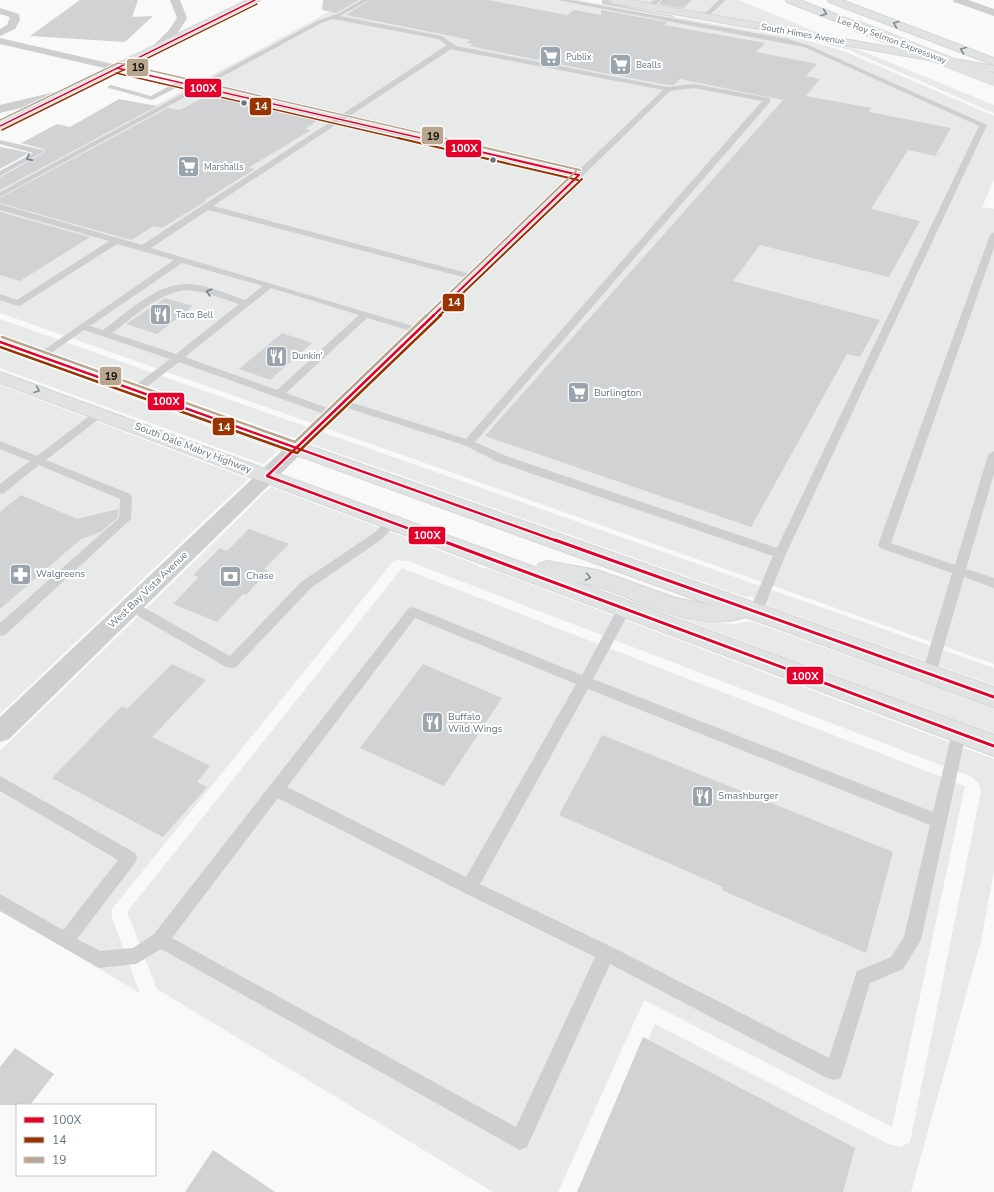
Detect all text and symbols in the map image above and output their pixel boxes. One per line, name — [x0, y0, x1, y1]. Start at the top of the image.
one-way arrow — [819, 8, 827, 16]
street label: Lee Roy Selmon Expressway — [836, 14, 949, 67]
street label: South Himes Avenue — [760, 21, 846, 47]
one-way arrow — [893, 21, 900, 29]
supermarket icon: Publix — [537, 44, 563, 70]
one-way arrow — [960, 46, 967, 54]
place label: Publix — [566, 51, 592, 63]
supermarket icon: Bealls — [607, 52, 633, 78]
line badge: 19 — [126, 58, 149, 77]
place label: Bealls — [636, 59, 661, 71]
text: 19 — [131, 60, 145, 75]
line badge: 100X — [184, 78, 222, 98]
text: 100X — [189, 81, 217, 96]
line badge: 14 — [249, 97, 272, 116]
unlabelled marker — [239, 98, 249, 108]
text: 14 — [254, 99, 268, 114]
line badge: 19 — [421, 126, 444, 145]
text: 19 — [426, 129, 440, 144]
line badge: 100X — [445, 139, 482, 158]
text: 100X — [450, 141, 478, 156]
one-way arrow — [26, 153, 33, 161]
supermarket icon: Marshalls — [175, 154, 201, 180]
unlabelled marker — [488, 155, 498, 165]
place label: Marshalls — [204, 161, 243, 173]
one-way arrow — [206, 288, 213, 297]
line badge: 14 — [442, 293, 465, 312]
text: 14 — [447, 295, 461, 310]
restaurant icon: Taco Bell — [147, 302, 173, 328]
place label: Taco Bell — [176, 309, 213, 321]
restaurant icon: Dunkin' — [263, 343, 289, 369]
place label: Dunkin' — [292, 350, 323, 362]
line badge: 19 — [99, 366, 122, 386]
text: 19 — [104, 369, 118, 384]
supermarket icon: Burlington — [566, 380, 592, 406]
one-way arrow — [33, 385, 40, 394]
place label: Burlington — [594, 386, 641, 400]
line badge: 100X — [147, 392, 185, 411]
text: 100X — [152, 394, 180, 409]
line badge: 14 — [212, 417, 235, 436]
street label: South Dale Mabry Highway — [133, 419, 254, 477]
text: 14 — [217, 420, 231, 435]
line badge: 100X — [408, 526, 446, 545]
text: 100X — [413, 528, 441, 543]
street label: West Bay Vista Avenue — [105, 548, 191, 632]
pharmacy icon: Walgreens — [7, 561, 33, 587]
bank icon: Chase — [217, 563, 243, 589]
place label: Walgreens — [36, 567, 85, 581]
place label: Chase — [246, 569, 274, 583]
one-way arrow — [585, 572, 591, 580]
line badge: 100X — [786, 666, 824, 685]
text: 100X — [791, 669, 819, 684]
restaurant icon: Buffalo Wild Wings — [419, 710, 445, 736]
place label: Buffalo Wild Wings — [448, 710, 503, 736]
restaurant icon: Smashburger — [690, 783, 716, 809]
place label: Smashburger — [718, 789, 779, 803]
legend — [16, 1104, 156, 1176]
text: 100X — [52, 1112, 82, 1128]
text: 14 — [52, 1132, 66, 1148]
text: 19 — [52, 1152, 66, 1168]

